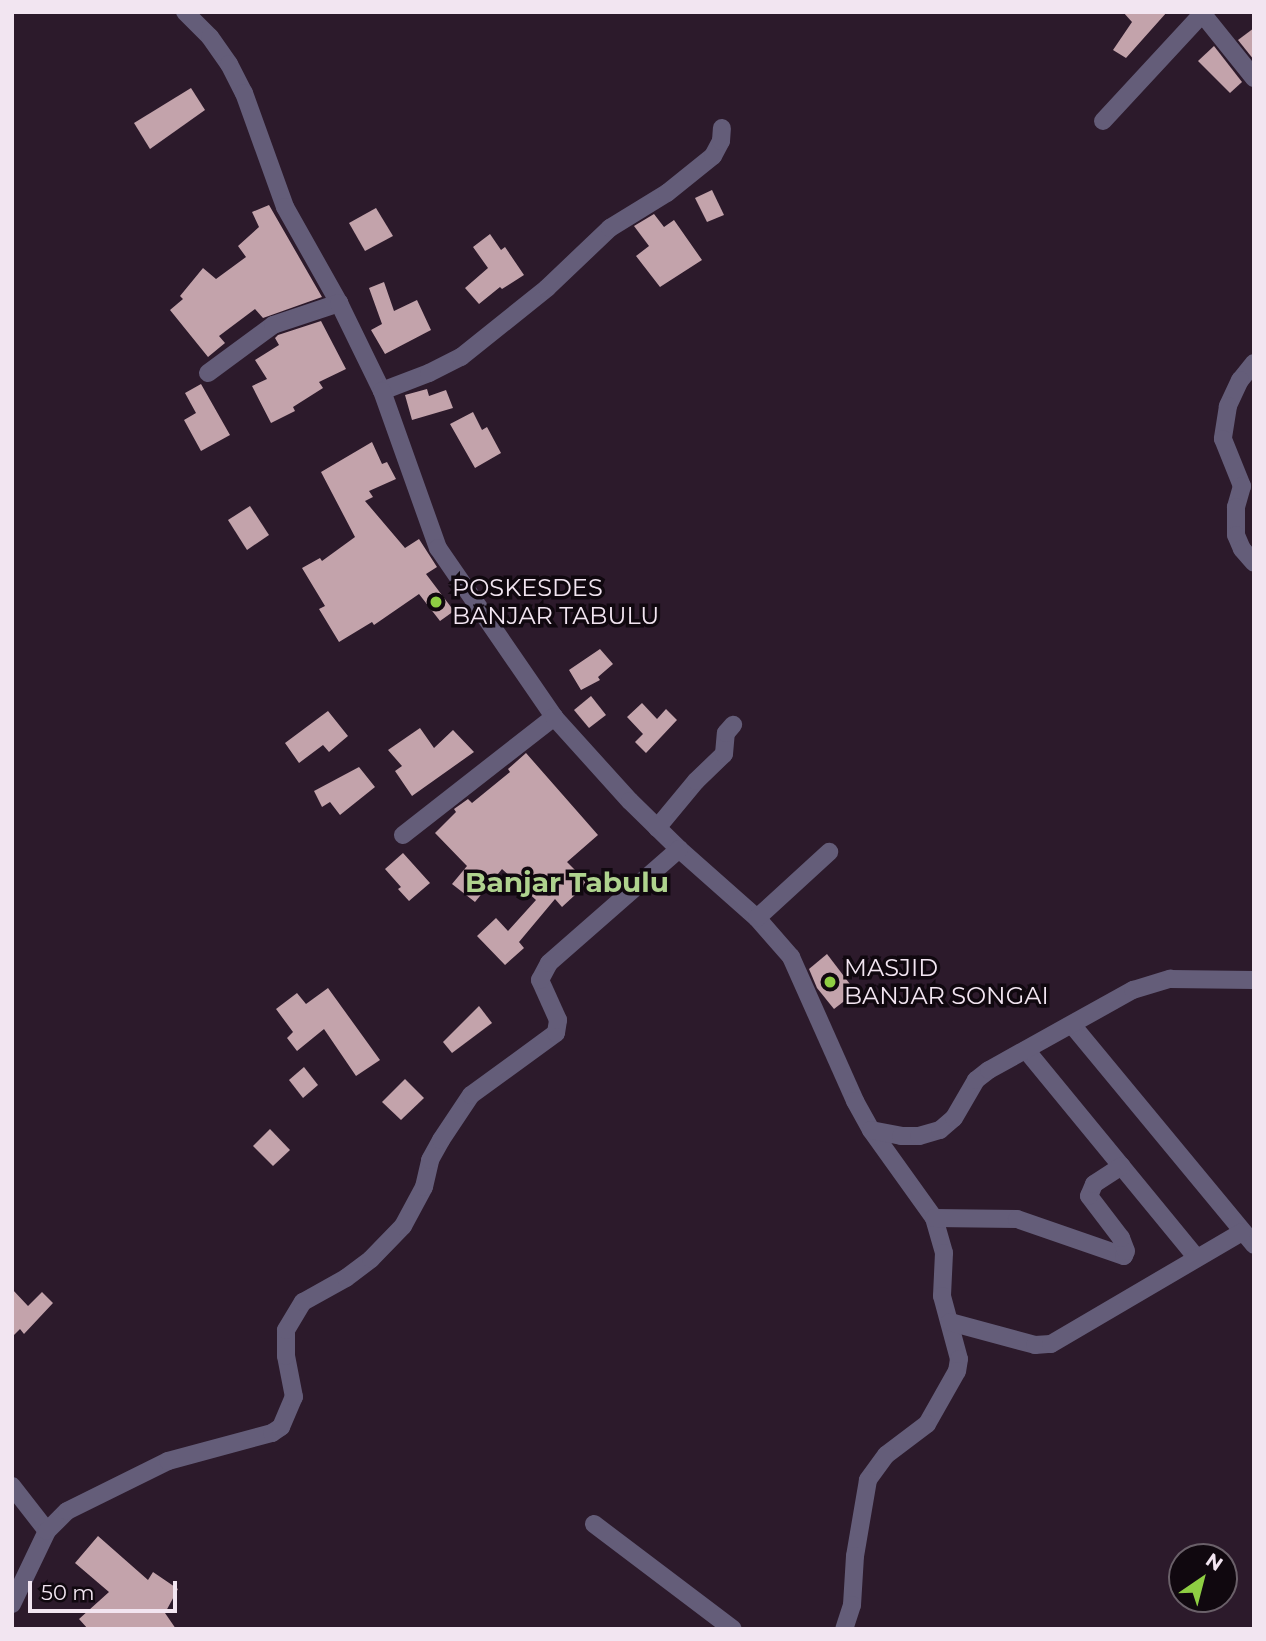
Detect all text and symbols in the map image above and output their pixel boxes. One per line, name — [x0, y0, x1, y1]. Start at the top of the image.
place label: POSKESDES BANJAR TABULU — [452, 574, 659, 630]
marker: POSKESDES BANJAR TABULU — [426, 592, 446, 612]
district label: Banjar Tabulu — [465, 865, 669, 899]
place label: MASJID BANJAR SONGAI — [844, 954, 1049, 1010]
marker: MASJID BANJAR SONGAI — [822, 974, 838, 990]
north arrow — [1168, 1543, 1238, 1613]
text: N — [1201, 1548, 1227, 1576]
scale bar — [32, 1568, 180, 1612]
text: 50 m — [41, 1580, 95, 1605]

